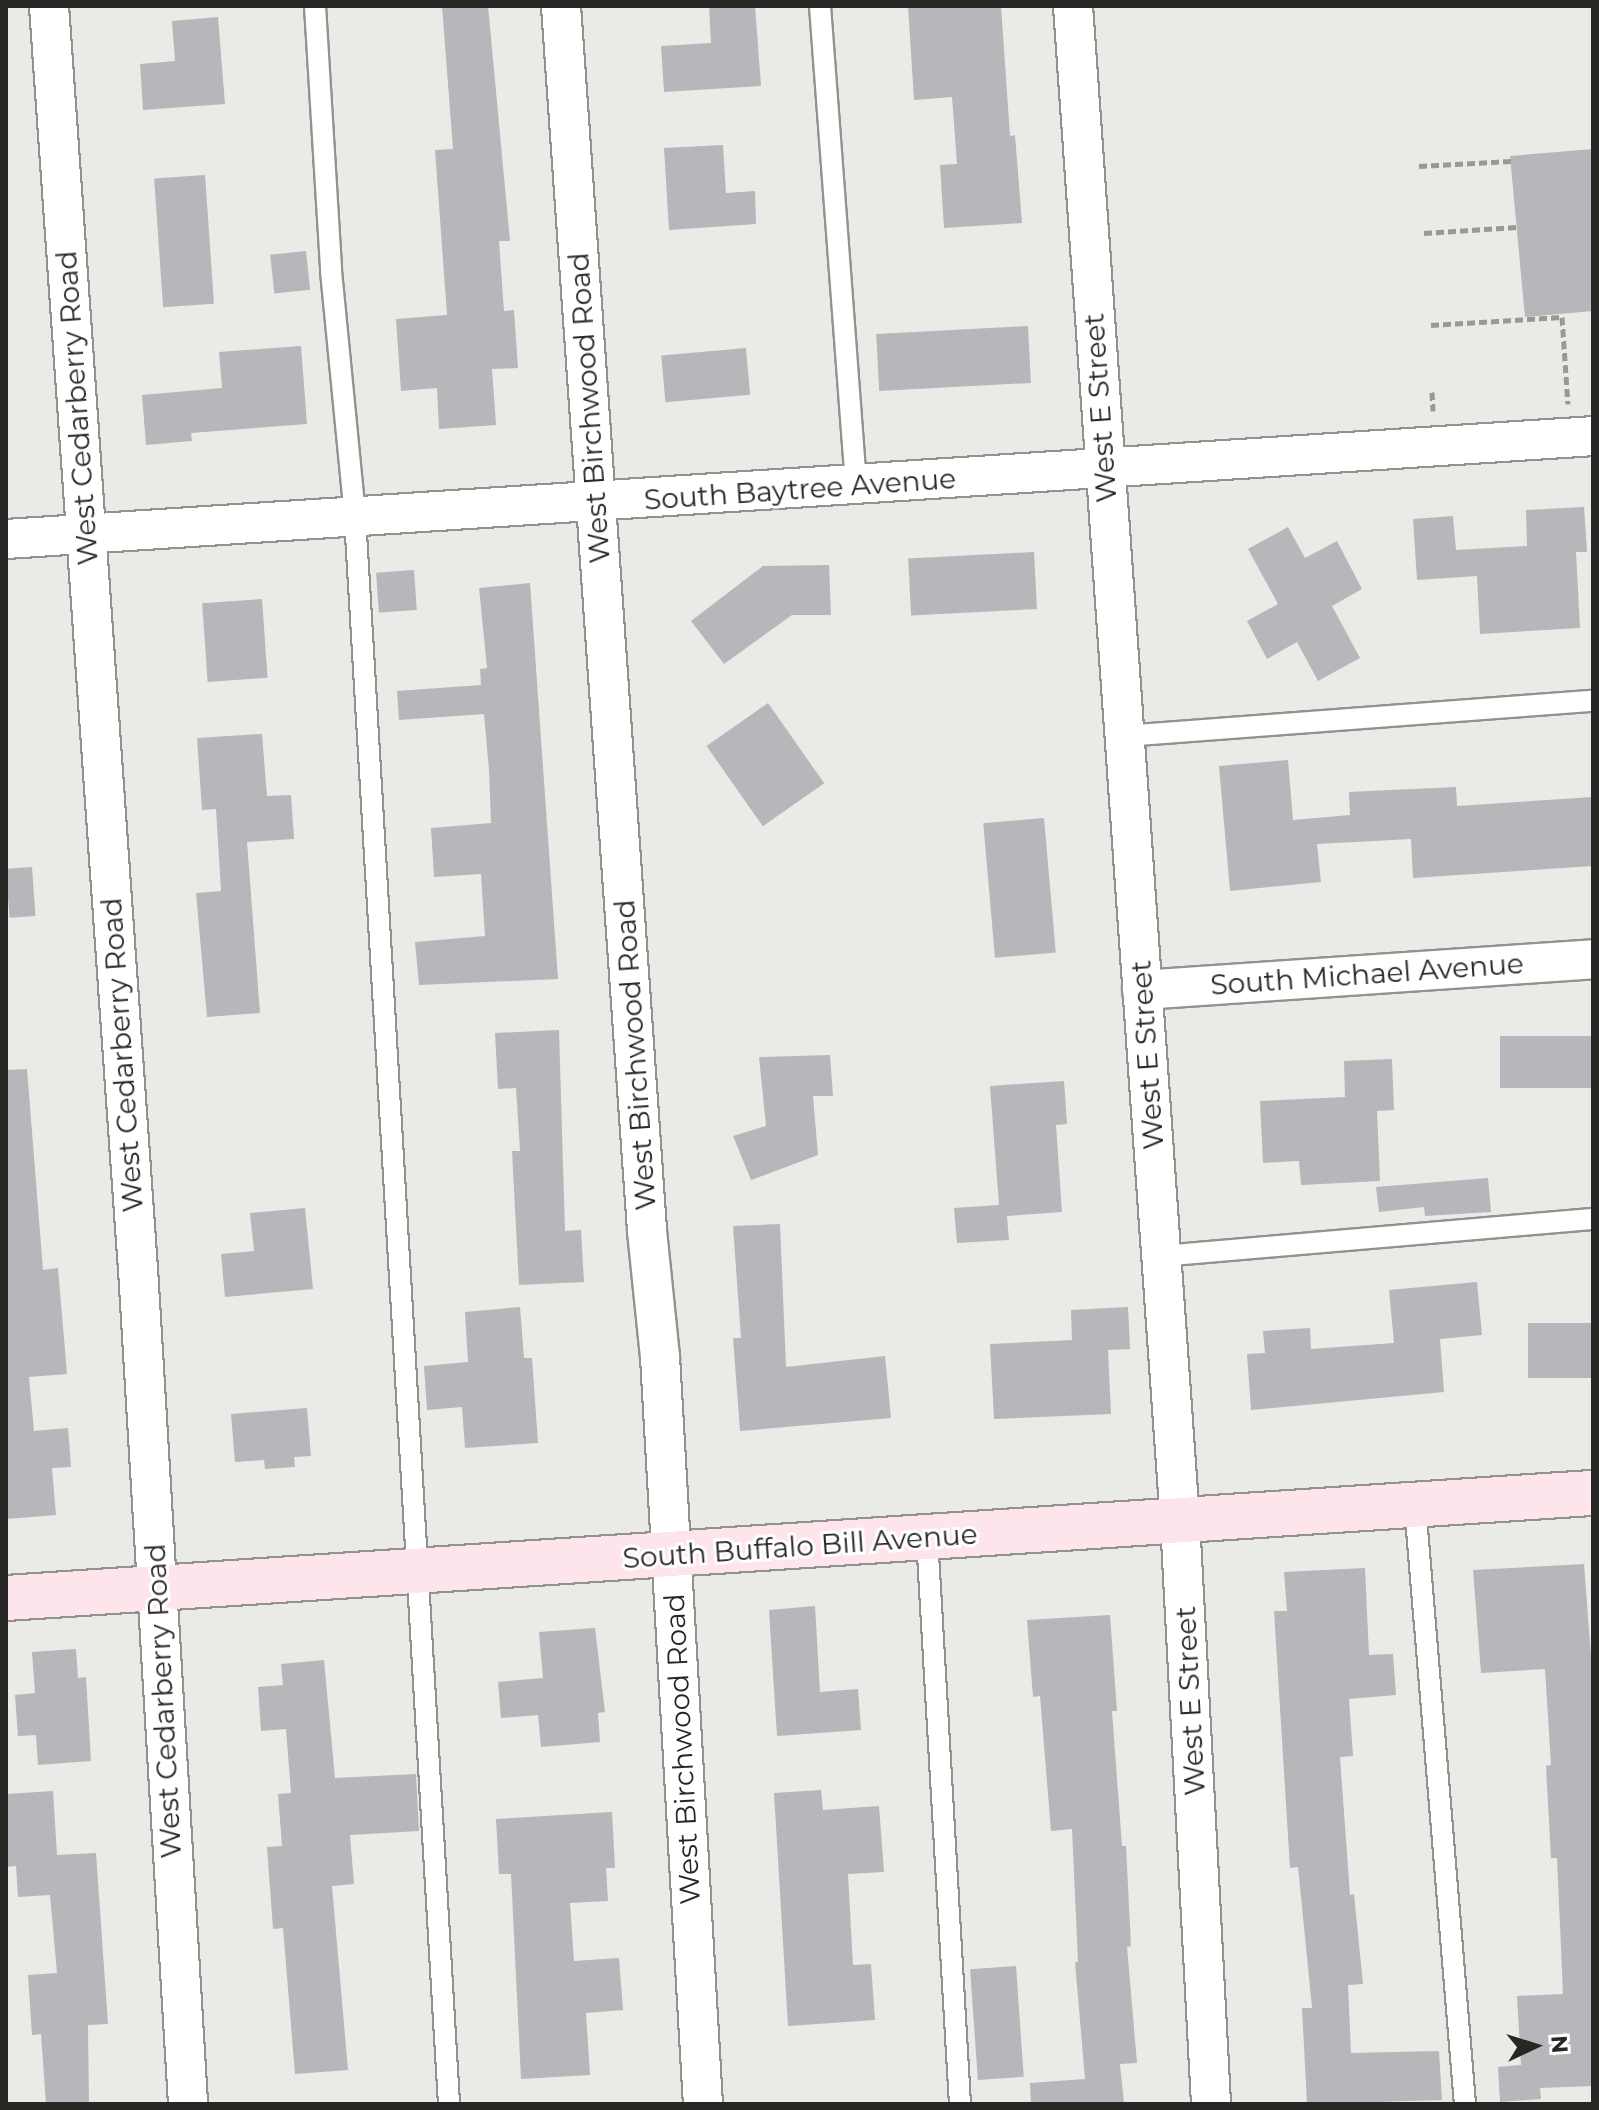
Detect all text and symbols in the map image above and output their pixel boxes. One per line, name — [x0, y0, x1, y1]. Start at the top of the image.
street label: West Cedarberry Road — [49, 250, 105, 566]
street label: West Birchwood Road — [561, 252, 617, 564]
street label: West E Street — [1077, 312, 1123, 504]
street label: South Baytree Avenue — [643, 461, 957, 517]
street label: West Cedarberry Road — [94, 897, 150, 1213]
street label: West Birchwood Road — [607, 899, 663, 1211]
street label: South Michael Avenue — [1209, 946, 1525, 1002]
street label: West E Street — [1124, 959, 1170, 1151]
street label: South Buffalo Bill Avenue — [621, 1517, 979, 1575]
street label: West Cedarberry Road — [138, 1543, 188, 1859]
street label: West Birchwood Road — [657, 1593, 707, 1905]
street label: West E Street — [1168, 1605, 1212, 1797]
north arrow — [1495, 2006, 1575, 2086]
text: N — [1545, 2034, 1574, 2054]

